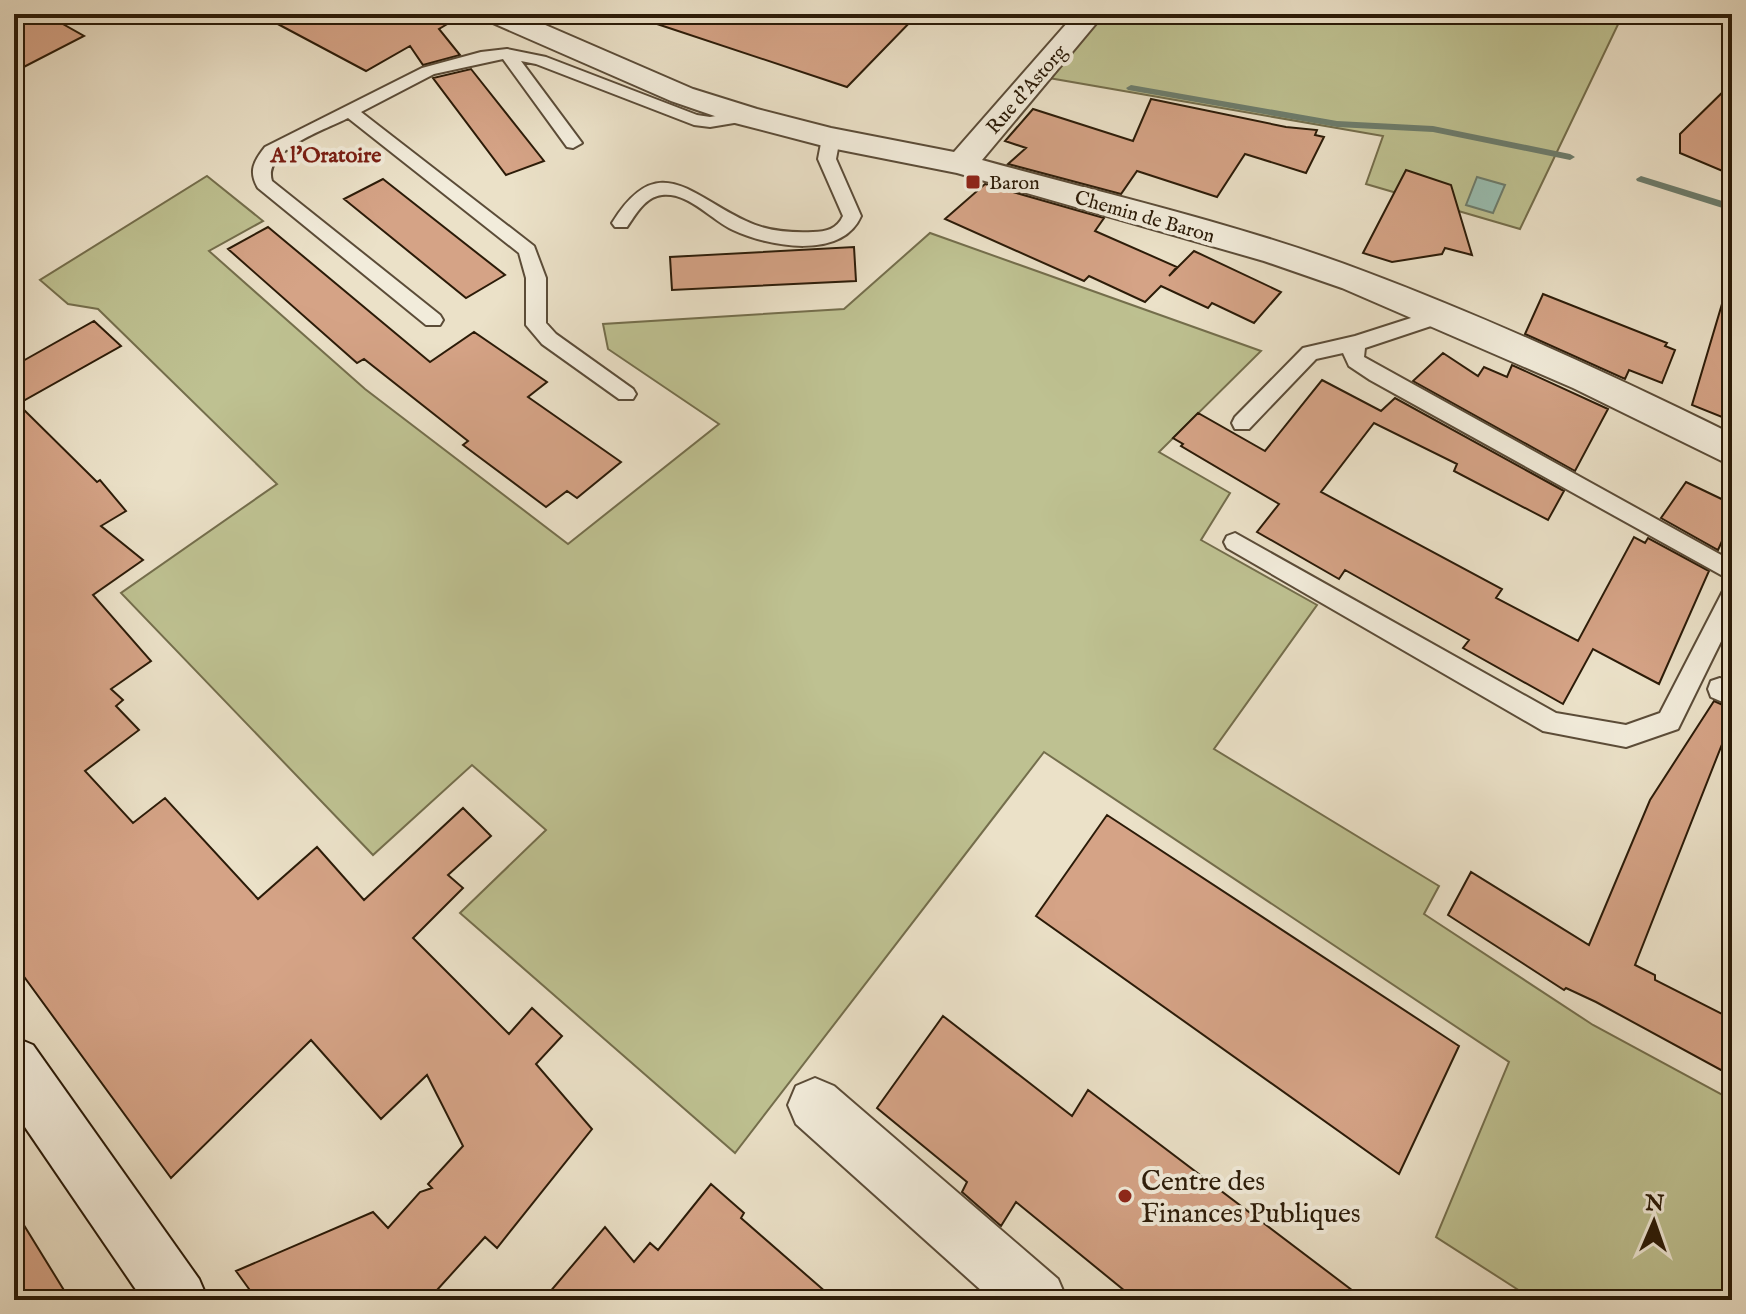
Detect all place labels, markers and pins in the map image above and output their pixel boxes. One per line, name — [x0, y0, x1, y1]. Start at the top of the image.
place label: Baron — [989, 171, 1040, 196]
marker: Baron — [964, 173, 982, 191]
place label: Centre des Finances Publiques — [1141, 1165, 1361, 1232]
marker: Centre des Finances Publiques — [1116, 1187, 1134, 1205]

